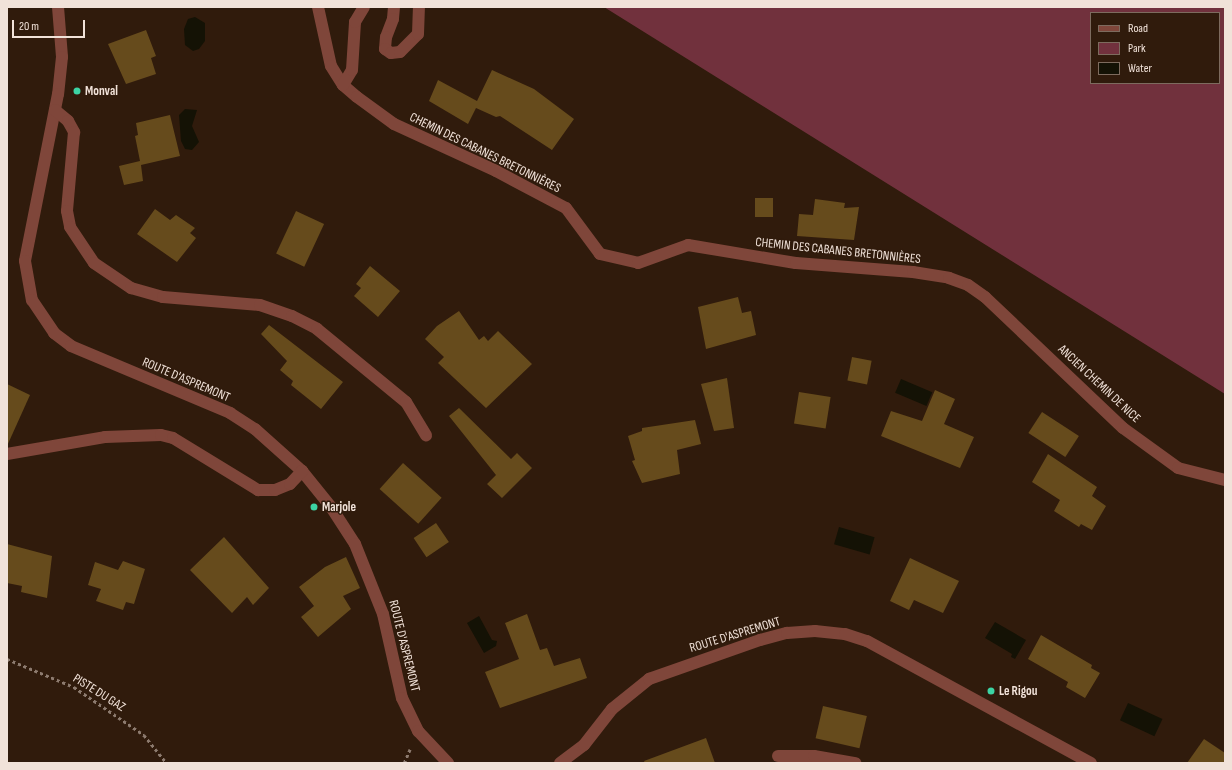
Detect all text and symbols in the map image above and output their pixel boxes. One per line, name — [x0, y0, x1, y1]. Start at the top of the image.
scale bar — [14, 12, 87, 38]
legend — [1090, 12, 1220, 84]
text: 20 m — [19, 19, 39, 34]
text: Road — [1128, 21, 1148, 36]
text: Park — [1128, 41, 1146, 56]
text: Water — [1128, 61, 1152, 76]
place label: Monval — [85, 83, 118, 99]
marker: Monval — [72, 86, 82, 96]
street label: CHEMIN DES CABANES BRETONNIÈRES — [407, 110, 563, 196]
street label: CHEMIN DES CABANES BRETONNIÈRES — [754, 235, 922, 267]
street label: ANCIEN CHEMIN DE NICE — [1054, 342, 1144, 426]
street label: ROUTE D'ASPREMONT — [140, 354, 232, 406]
place label: Marjole — [322, 499, 356, 515]
marker: Marjole — [309, 502, 319, 512]
street label: ROUTE D'ASPREMONT — [385, 599, 423, 693]
street label: ROUTE D'ASPREMONT — [688, 614, 782, 656]
street label: PISTE DU GAZ — [70, 671, 128, 715]
place label: Le Rigou — [999, 683, 1037, 699]
marker: Le Rigou — [986, 686, 996, 696]

